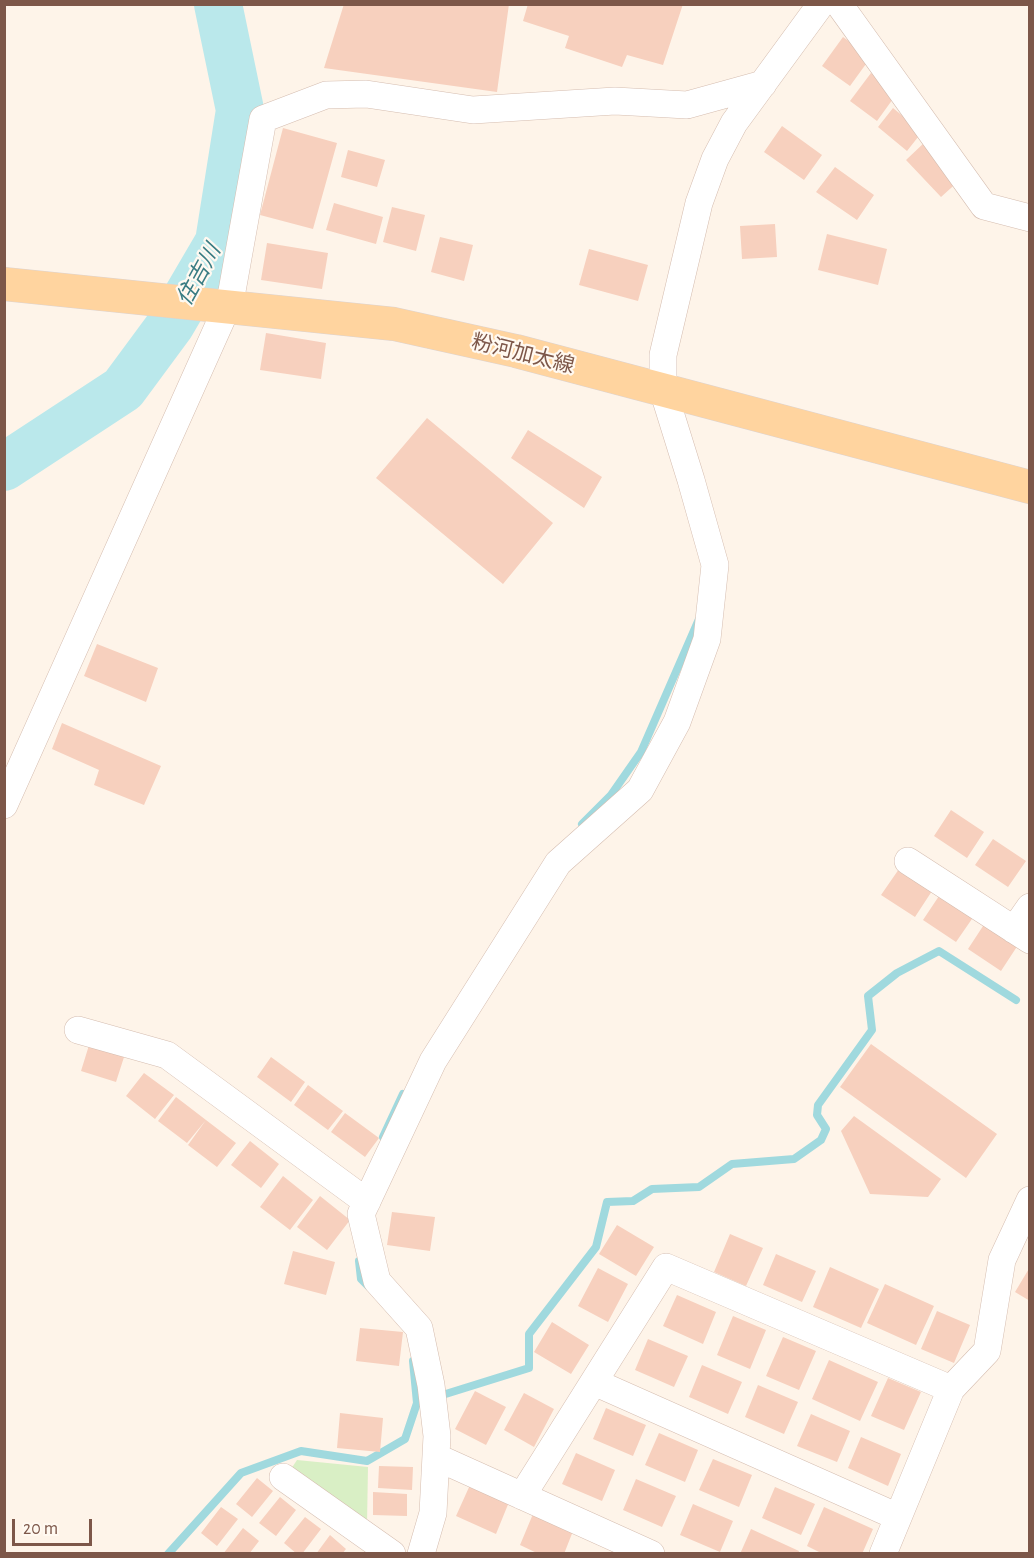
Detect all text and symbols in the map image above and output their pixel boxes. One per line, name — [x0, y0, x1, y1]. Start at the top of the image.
water label: 住吉川 — [171, 240, 227, 310]
street label: 粉河加太線 — [469, 329, 577, 379]
scale bar — [15, 1507, 94, 1545]
text: 20 m — [23, 1520, 58, 1538]

